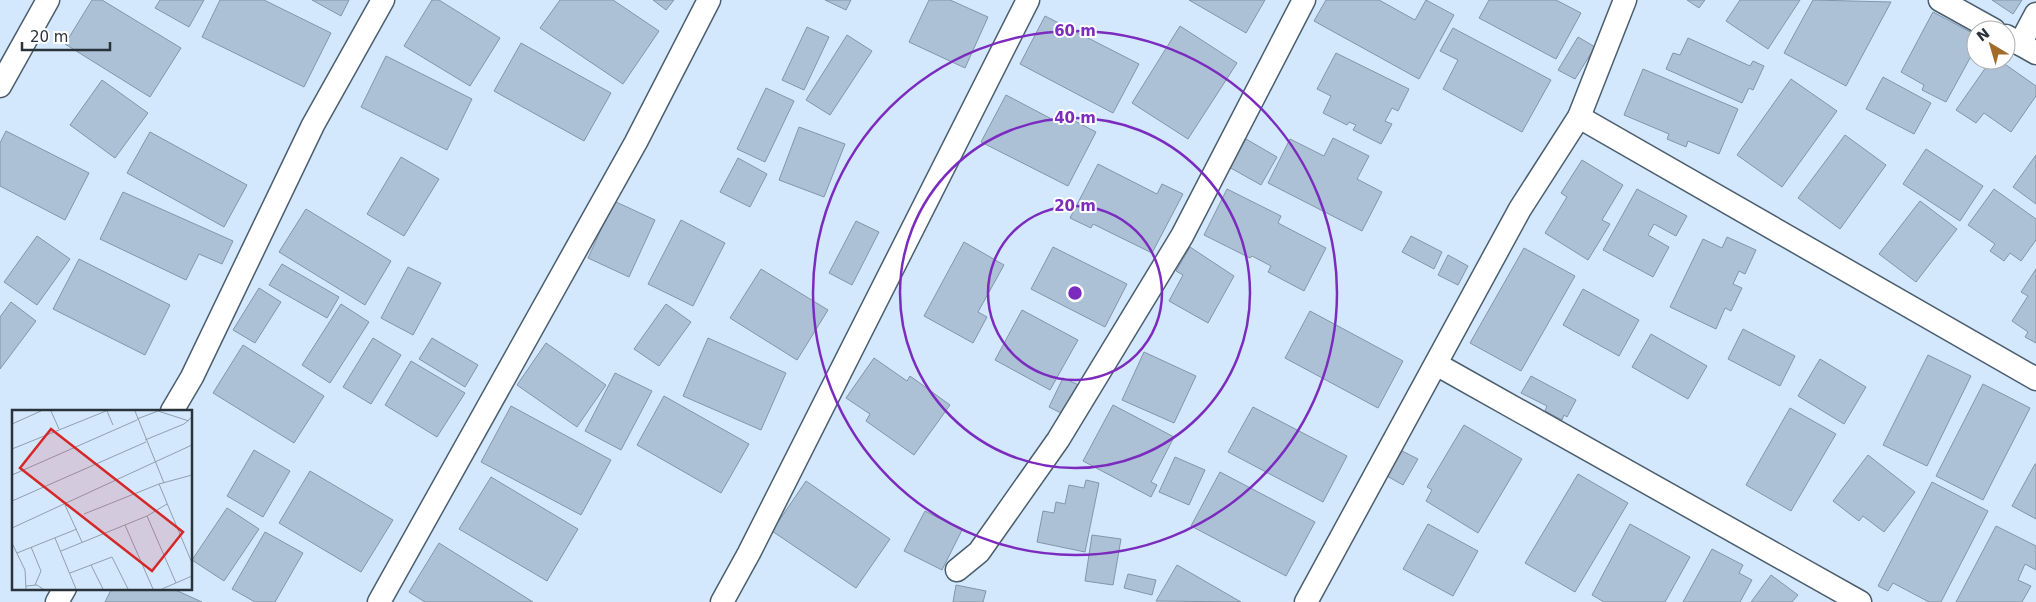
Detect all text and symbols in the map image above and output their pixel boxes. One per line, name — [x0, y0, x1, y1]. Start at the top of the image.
scale bar — [22, 20, 110, 52]
north arrow — [1966, 20, 2016, 70]
text: 60 m — [1054, 22, 1096, 40]
text: N — [1973, 25, 1993, 45]
text: 20 m — [30, 28, 68, 46]
text: 40 m — [1054, 109, 1096, 127]
text: 20 m — [1054, 197, 1096, 215]
centre of rings — [1066, 284, 1084, 302]
inset map — [12, 410, 192, 590]

